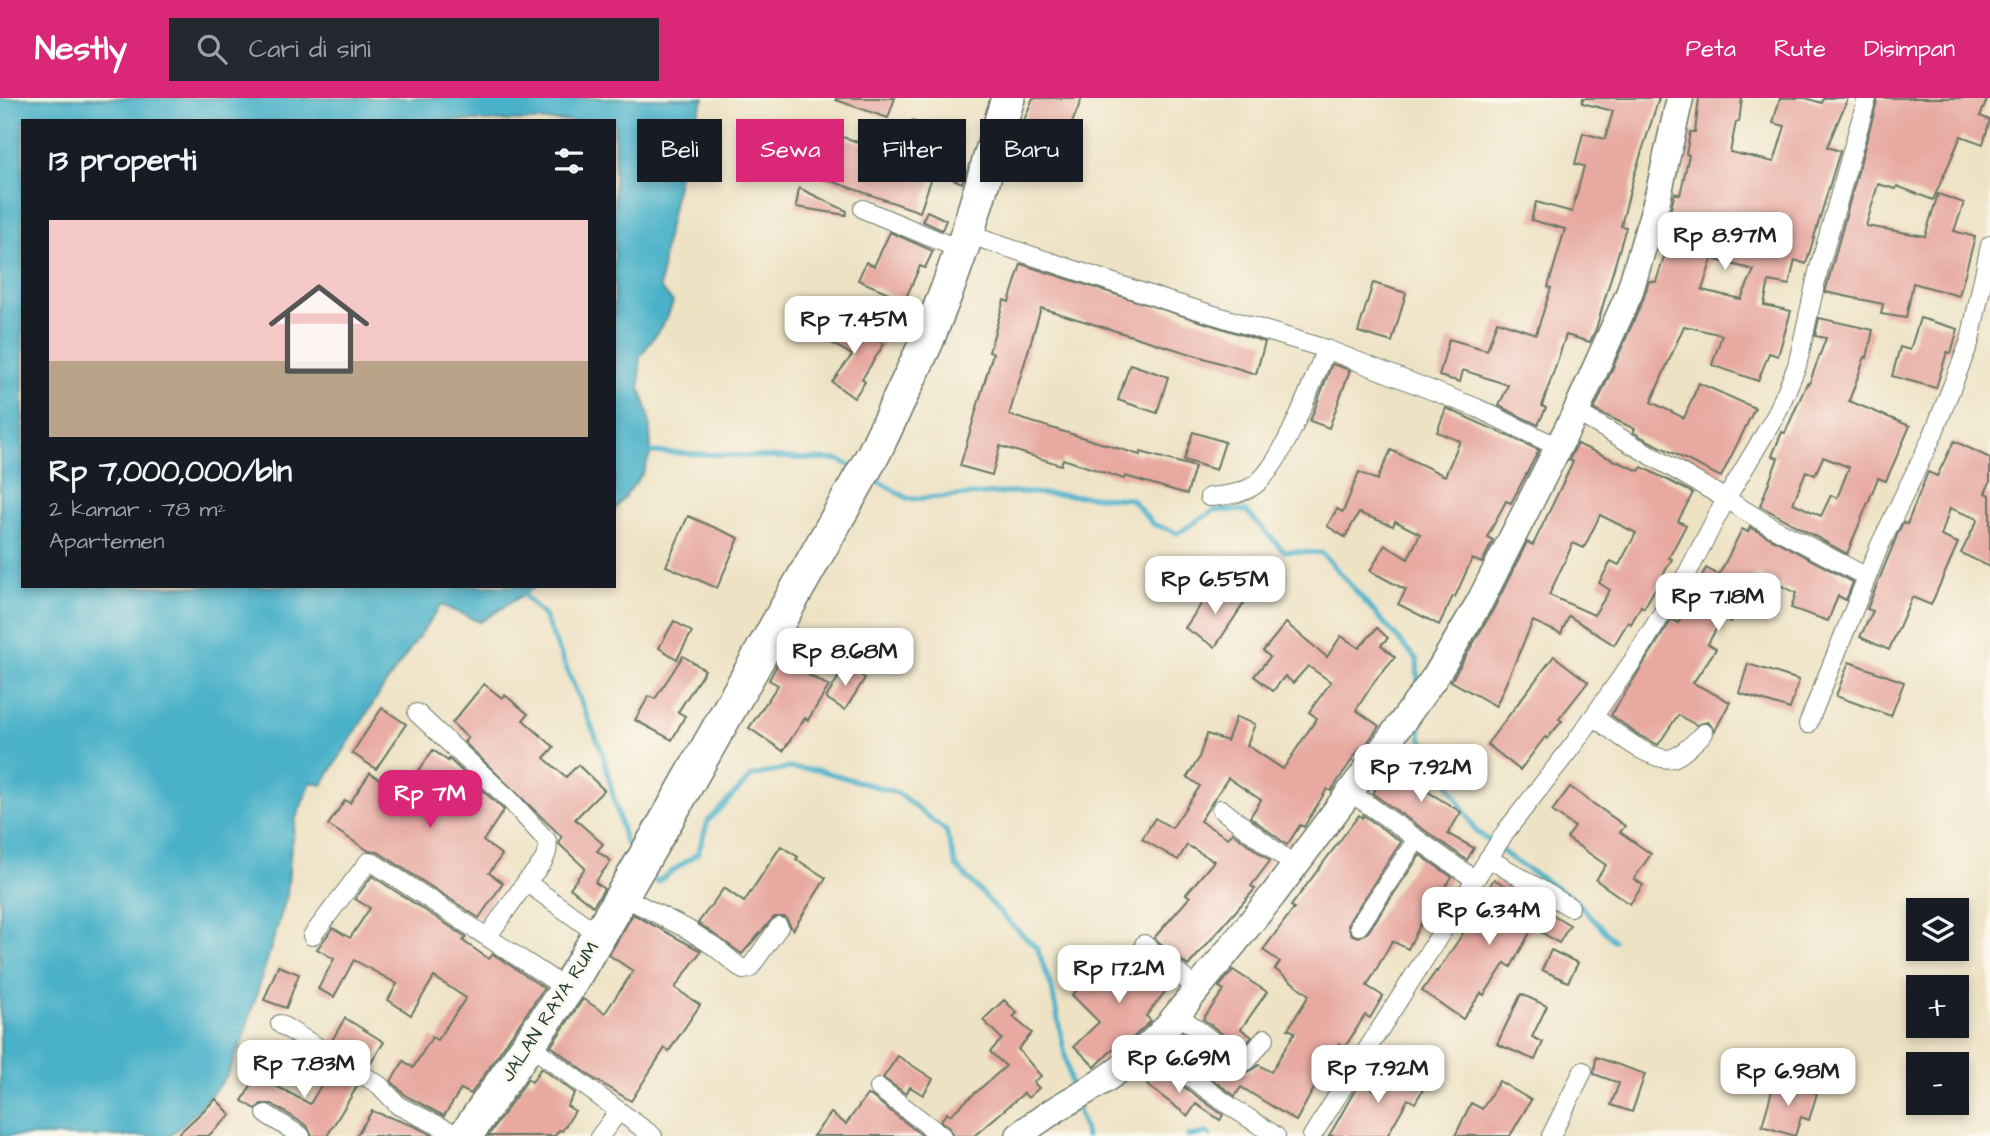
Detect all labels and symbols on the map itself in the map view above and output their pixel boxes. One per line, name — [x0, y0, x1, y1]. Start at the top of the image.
pin: Rp 8.97M — [1653, 212, 1797, 272]
pin: Rp 7.45M — [782, 296, 926, 356]
pin: Rp 6.55M — [1143, 556, 1287, 616]
pin: Rp 7.18M — [1646, 574, 1790, 633]
pin: Rp 8.68M — [773, 628, 917, 688]
pin: Rp 7.92M — [1349, 744, 1493, 804]
pin: Rp 7M — [381, 770, 479, 830]
pin: Rp 6.34M — [1417, 888, 1561, 947]
street label: JALAN RAYA RUM — [495, 936, 606, 1087]
pin: Rp 17.2M — [1047, 946, 1191, 1005]
pin: Rp 6.69M — [1107, 1035, 1251, 1095]
pin: Rp 7.83M — [232, 1040, 376, 1100]
pin: Rp 7.92M — [1306, 1046, 1450, 1105]
pin: Rp 6.98M — [1716, 1048, 1860, 1108]

